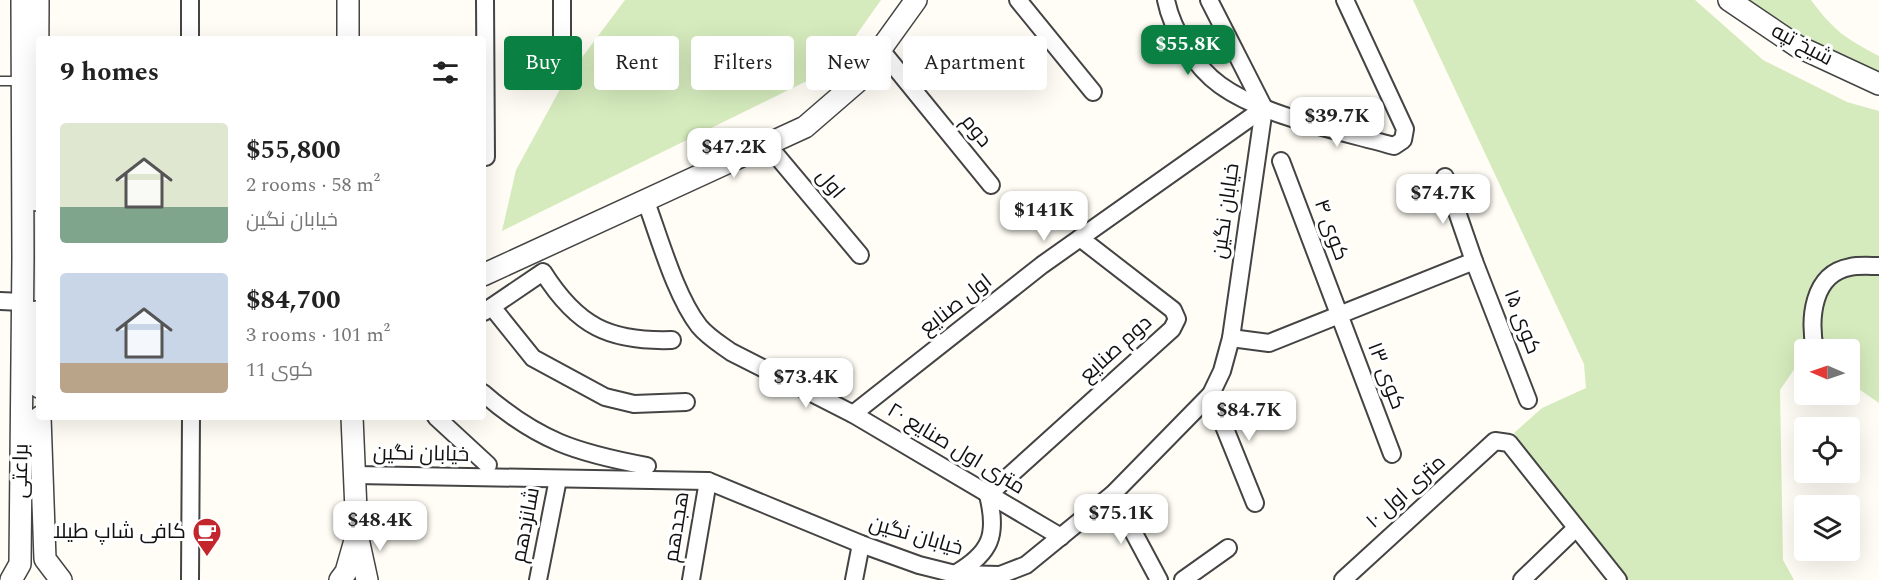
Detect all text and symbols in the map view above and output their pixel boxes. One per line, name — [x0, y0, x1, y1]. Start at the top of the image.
street label: شیخ تپه — [1765, 15, 1839, 75]
pin: $55.8K — [1139, 25, 1237, 76]
text: $55.8K — [1155, 29, 1221, 59]
chip: Buy — [504, 36, 582, 90]
chip: Rent — [594, 36, 679, 90]
chip: Filters — [691, 36, 794, 90]
chip: New — [806, 36, 891, 90]
chip: Apartment — [903, 36, 1047, 90]
text: 9 homes — [60, 52, 159, 92]
icon: filters — [429, 56, 462, 89]
pin: $39.7K — [1288, 97, 1386, 148]
text: $39.7K — [1304, 101, 1370, 131]
street label: دوم — [953, 107, 999, 155]
pin: $47.2K — [685, 128, 783, 179]
text: $55,800 — [246, 130, 340, 170]
text: $47.2K — [701, 132, 767, 162]
icon: home — [108, 147, 180, 219]
street label: خیابان نگین — [1203, 161, 1249, 261]
street label: اول — [808, 162, 852, 206]
text: 2 rooms · 58 m² — [246, 170, 380, 200]
pin: $74.7K — [1394, 174, 1492, 225]
text: $74.7K — [1410, 178, 1476, 208]
pin: $141K — [1002, 191, 1086, 242]
text: $141K — [1014, 195, 1074, 225]
street label: کوی ۴ — [1305, 195, 1357, 265]
text: خیابان نگین — [246, 205, 338, 235]
street label: اول صنایع — [913, 266, 999, 344]
text: $84,700 — [246, 280, 340, 320]
street label: کوی ۱۵ — [1495, 285, 1549, 359]
icon: home — [108, 297, 180, 369]
street label: دوم صنایع — [1072, 308, 1160, 390]
text: 3 rooms · 101 m² — [246, 320, 390, 350]
street label: کوی ۱۳ — [1359, 338, 1413, 414]
north arrow — [1794, 339, 1860, 405]
map controls — [1794, 339, 1860, 561]
text: کوی 11 — [246, 355, 313, 385]
pin: $73.4K — [757, 358, 855, 409]
text: $73.4K — [773, 362, 839, 392]
pin: $84.7K — [1200, 391, 1298, 442]
street label: ۲۰ متری اول صنایع — [881, 395, 1031, 503]
text: $84.7K — [1216, 395, 1282, 425]
button: locate — [1794, 417, 1860, 483]
street label: خیابان نگین — [373, 437, 469, 471]
street label: براعتی — [5, 443, 37, 499]
street label: ۱۰ متری اول — [1359, 447, 1453, 537]
street label: شانزدهم — [503, 485, 549, 565]
street label: هجدهم — [656, 489, 698, 565]
pin: $75.1K — [1072, 494, 1170, 545]
button: layers — [1794, 495, 1860, 561]
text: $75.1K — [1088, 498, 1154, 528]
pin: $48.4K — [331, 501, 429, 552]
text: $48.4K — [347, 505, 413, 535]
street label: خیابان نگین — [865, 507, 967, 565]
place label: کافی شاپ طیلا — [53, 516, 186, 548]
cafe icon: کافی شاپ طیلا — [191, 516, 223, 558]

